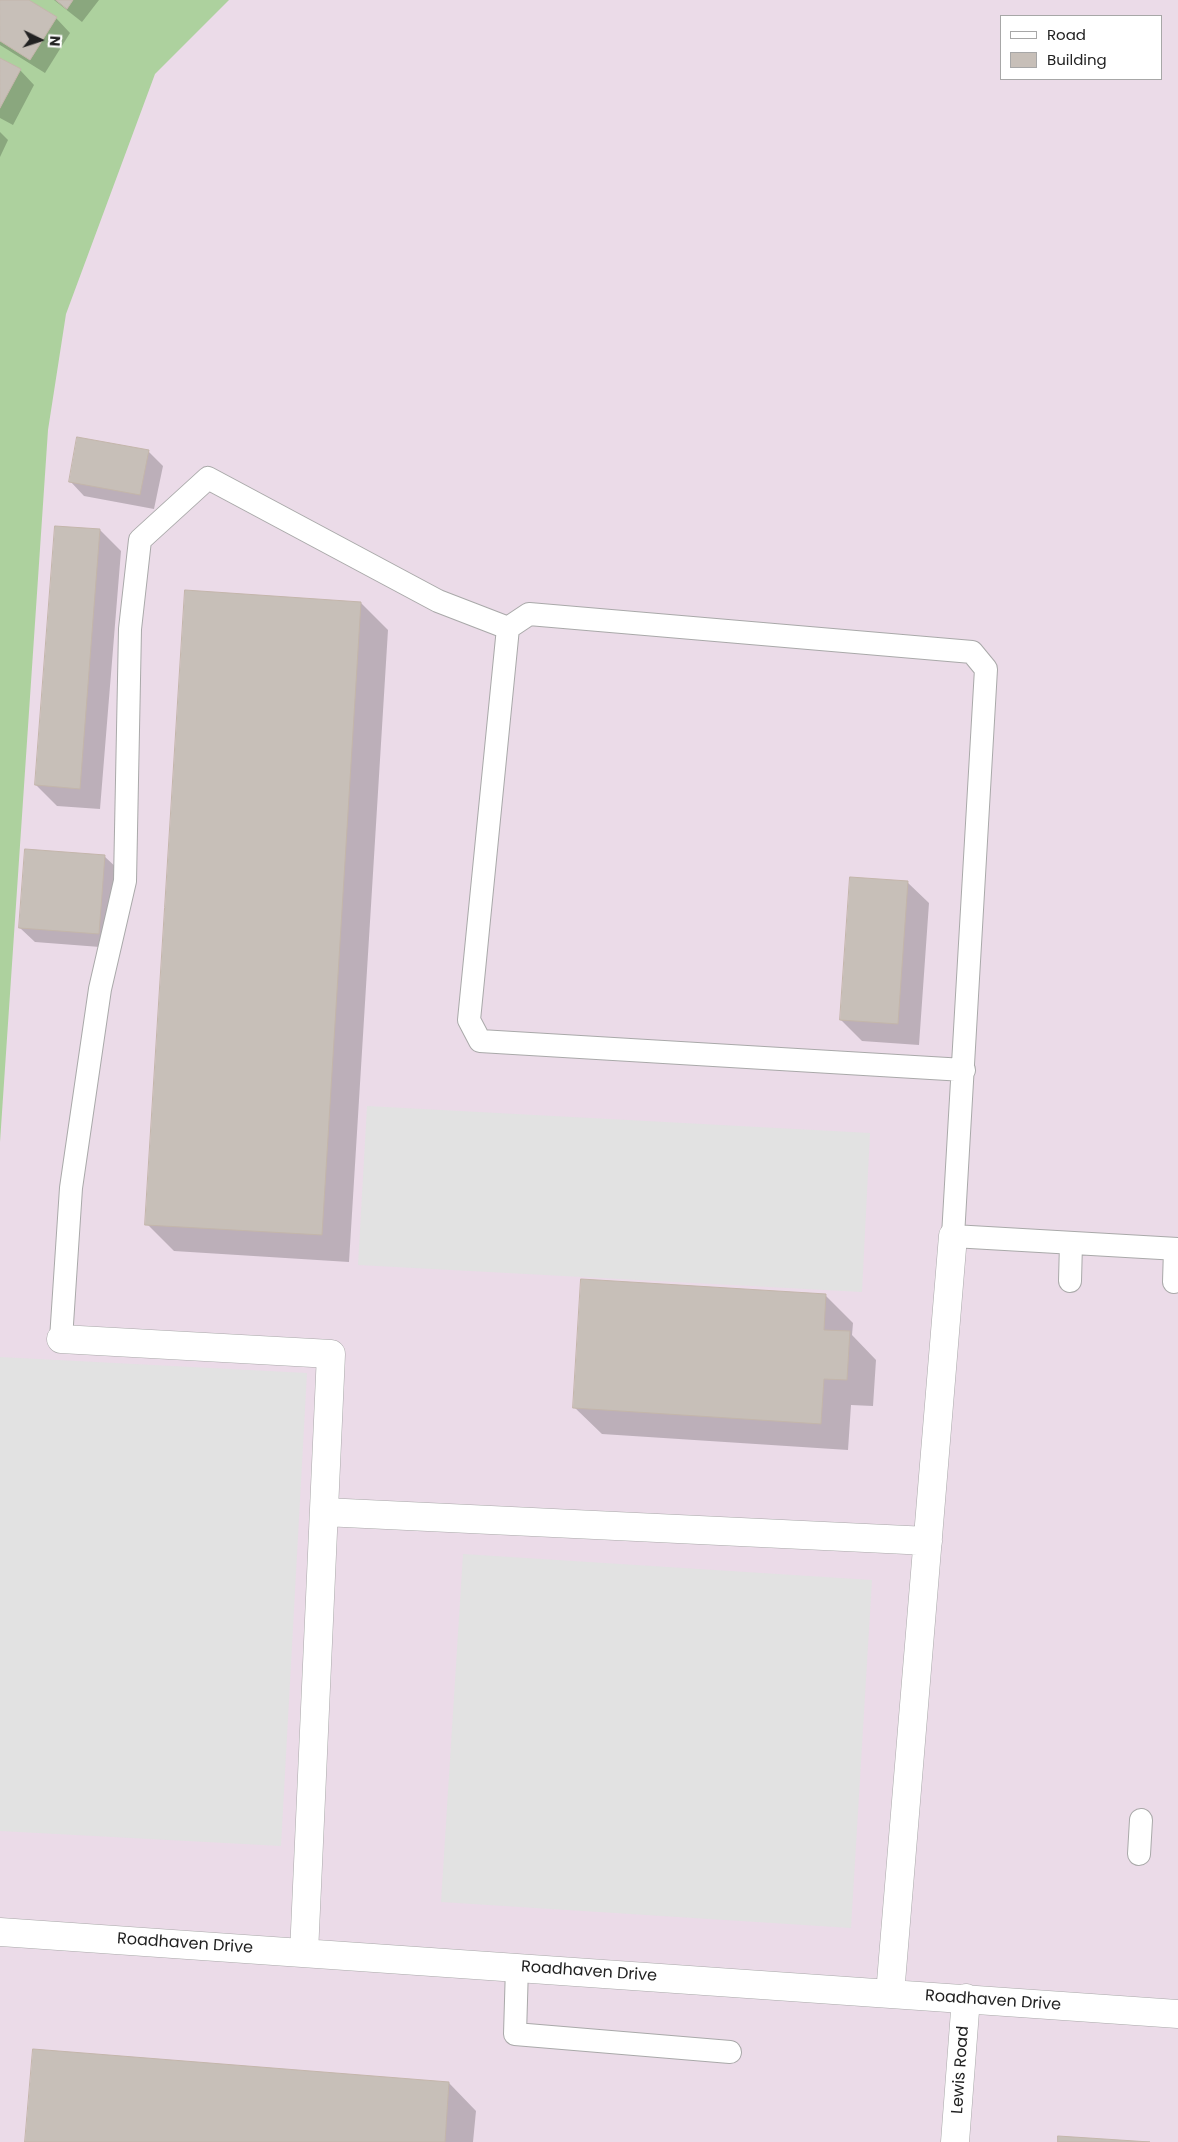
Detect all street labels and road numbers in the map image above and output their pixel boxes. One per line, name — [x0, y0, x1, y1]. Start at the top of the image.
street label: Roadhaven Drive — [116, 1930, 254, 1958]
street label: Roadhaven Drive — [520, 1958, 658, 1986]
street label: Roadhaven Drive — [924, 1987, 1062, 2015]
street label: Lewis Road — [948, 2025, 974, 2115]

